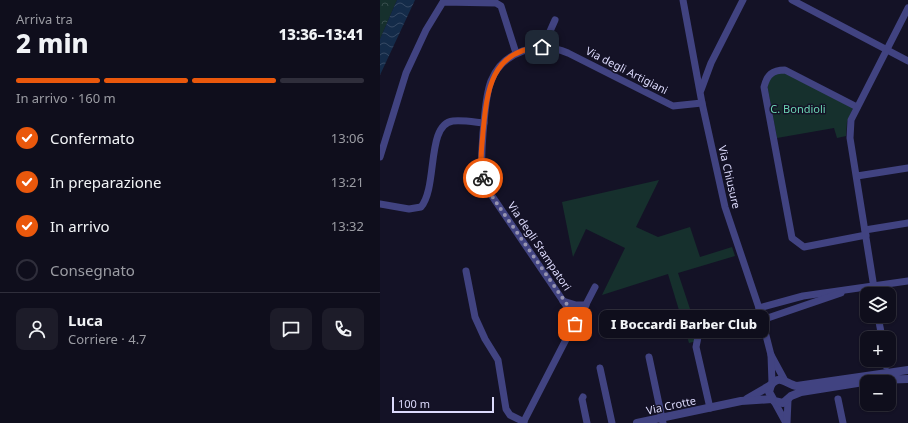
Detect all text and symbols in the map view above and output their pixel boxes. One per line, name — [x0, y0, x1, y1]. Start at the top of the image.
text: Arriva tra — [16, 10, 73, 28]
text: 13:36–13:41 — [279, 24, 364, 44]
text: 2 min — [16, 25, 89, 61]
pin — [525, 30, 559, 64]
icon: home — [531, 36, 553, 58]
street label: Via degli Artigiani — [583, 43, 671, 97]
text: In arrivo · 160 m — [16, 89, 116, 107]
park label: C. Bondioli — [770, 101, 826, 116]
icon: check — [16, 127, 38, 149]
text: Confermato — [50, 128, 135, 148]
text: 13:06 — [331, 129, 364, 147]
street label: Via Chiusure — [715, 144, 745, 210]
courier — [463, 158, 503, 198]
icon: bike — [472, 167, 494, 189]
icon: check — [16, 171, 38, 193]
text: In preparazione — [50, 172, 162, 192]
text: 13:21 — [331, 173, 364, 191]
street label: Via degli Stampatori — [505, 199, 575, 293]
icon: check — [16, 215, 38, 237]
text: In arrivo — [50, 216, 110, 236]
text: 13:32 — [331, 217, 364, 235]
text: Consegnato — [50, 260, 135, 280]
map controls — [860, 287, 896, 411]
button: layers — [860, 287, 896, 323]
pin — [558, 307, 592, 341]
button: person — [16, 308, 58, 350]
button: chat — [270, 308, 312, 350]
button: phone — [322, 308, 364, 350]
text: Luca — [68, 310, 103, 330]
callout: I Boccardi Barber Club — [599, 310, 769, 338]
icon: bag — [564, 313, 586, 335]
text: I Boccardi Barber Club — [611, 315, 757, 333]
text: Corriere · 4.7 — [68, 330, 147, 348]
button: + — [860, 331, 896, 367]
button: − — [860, 375, 896, 411]
street label: Via Crotte — [645, 392, 697, 418]
scale bar — [392, 395, 494, 414]
text: 100 m — [398, 396, 430, 411]

